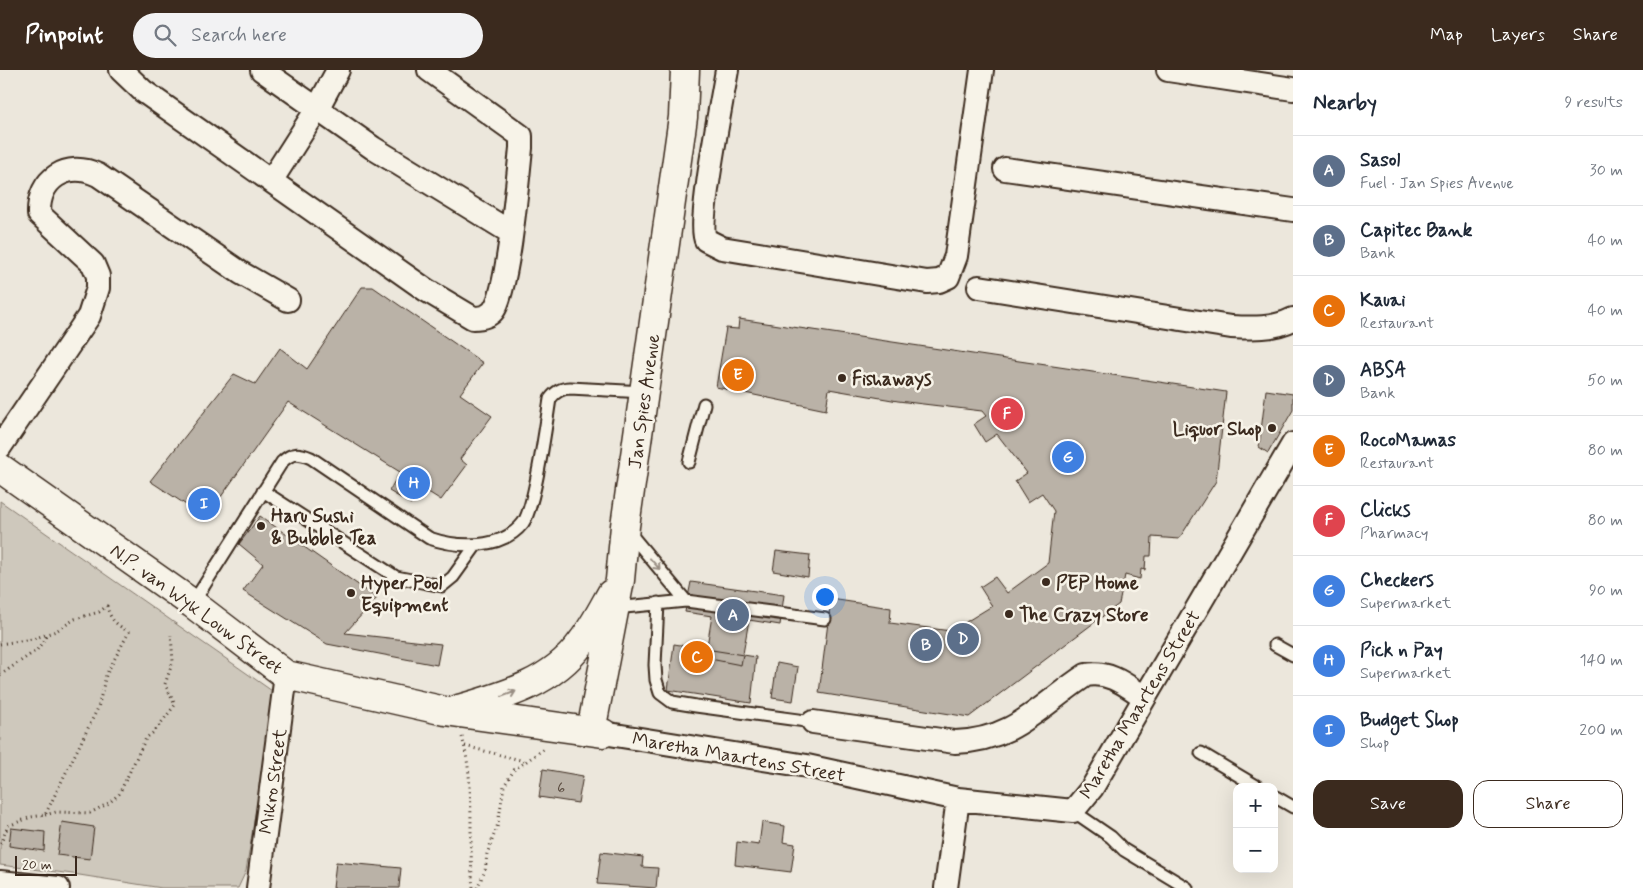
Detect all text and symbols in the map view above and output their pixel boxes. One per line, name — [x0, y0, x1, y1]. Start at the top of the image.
search box — [133, 13, 483, 58]
text: Pinpoint — [25, 20, 103, 51]
icon: search — [151, 21, 179, 49]
text: Search here — [191, 23, 287, 48]
text: Map — [1430, 23, 1463, 47]
text: Layers — [1491, 23, 1545, 47]
text: Share — [1573, 23, 1618, 47]
text: Nearby — [1313, 89, 1377, 117]
text: 9 results — [1565, 92, 1623, 113]
text: Sasol — [1360, 148, 1400, 173]
text: A — [1324, 160, 1334, 181]
text: 30 m — [1590, 160, 1623, 181]
text: Fuel · Jan Spies Avenue — [1360, 173, 1514, 194]
text: Capitec Bank — [1360, 218, 1472, 243]
text: B — [1324, 230, 1334, 251]
text: 40 m — [1587, 230, 1623, 251]
text: Bank — [1360, 243, 1395, 264]
text: Kauai — [1360, 288, 1405, 313]
text: C — [1323, 300, 1335, 321]
text: 40 m — [1587, 300, 1623, 321]
text: Restaurant — [1360, 313, 1434, 334]
street label: Jan Spies Avenue — [623, 332, 666, 470]
pin: E — [722, 356, 754, 394]
text: ABSA — [1360, 358, 1406, 383]
place label: Fishaways — [852, 367, 932, 392]
text: D — [1323, 370, 1335, 391]
text: 50 m — [1587, 370, 1623, 391]
marker: Fishaways — [836, 372, 848, 384]
text: Bank — [1360, 383, 1395, 404]
pin: F — [991, 395, 1023, 433]
place label: Liquor Shop — [1173, 417, 1262, 442]
marker: Liquor Shop — [1266, 422, 1278, 434]
text: RocoMamas — [1360, 428, 1456, 453]
pin: G — [1052, 438, 1084, 476]
text: E — [1324, 440, 1334, 461]
text: 80 m — [1588, 440, 1623, 461]
text: Restaurant — [1360, 453, 1434, 474]
pin: H — [398, 464, 430, 502]
pin: I — [188, 485, 220, 523]
text: Clicks — [1360, 498, 1411, 523]
place label: Haru Sushi & Bubble Tea — [271, 504, 377, 551]
text: F — [1325, 510, 1333, 531]
text: 80 m — [1588, 510, 1623, 531]
marker: Haru Sushi & Bubble Tea — [255, 520, 267, 532]
text: Pharmacy — [1360, 523, 1428, 544]
street label: N.P. van Wyk Louw Street — [104, 538, 287, 681]
one-way arrow — [649, 557, 660, 570]
text: Checkers — [1360, 568, 1434, 593]
place label: Hyper Pool Equipment — [361, 571, 448, 618]
place label: PEP Home — [1056, 571, 1139, 596]
marker: PEP Home — [1040, 576, 1052, 588]
text: G — [1324, 580, 1334, 601]
text: 90 m — [1589, 580, 1623, 601]
your location — [812, 584, 838, 610]
marker: Hyper Pool Equipment — [345, 587, 357, 599]
text: Supermarket — [1360, 593, 1451, 614]
pin: A — [717, 596, 749, 634]
place label: The Crazy Store — [1019, 603, 1149, 628]
street label: Maretha Maartens Street — [1074, 606, 1207, 804]
marker: The Crazy Store — [1003, 608, 1015, 620]
pin: D — [947, 620, 979, 658]
pin: B — [910, 626, 942, 664]
pin: C — [681, 638, 713, 676]
text: Pick n Pay — [1360, 638, 1443, 663]
text: H — [1324, 650, 1334, 671]
text: 140 m — [1579, 650, 1623, 671]
text: Supermarket — [1360, 663, 1451, 684]
one-way arrow — [501, 689, 516, 698]
text: Budget Shop — [1360, 708, 1459, 733]
text: I — [1325, 720, 1333, 741]
text: 200 m — [1579, 720, 1623, 741]
street label: Maretha Maartens Street — [630, 726, 847, 789]
street label: Mikro Street — [254, 727, 293, 836]
text: Shop — [1360, 733, 1389, 754]
house number: 6 — [557, 778, 565, 799]
button: Save — [1313, 780, 1463, 828]
button: Share — [1473, 780, 1623, 828]
map controls — [1233, 783, 1278, 873]
button: + — [1233, 783, 1278, 828]
button: − — [1233, 828, 1278, 873]
scale bar — [15, 853, 78, 876]
text: 20 m — [22, 856, 52, 874]

